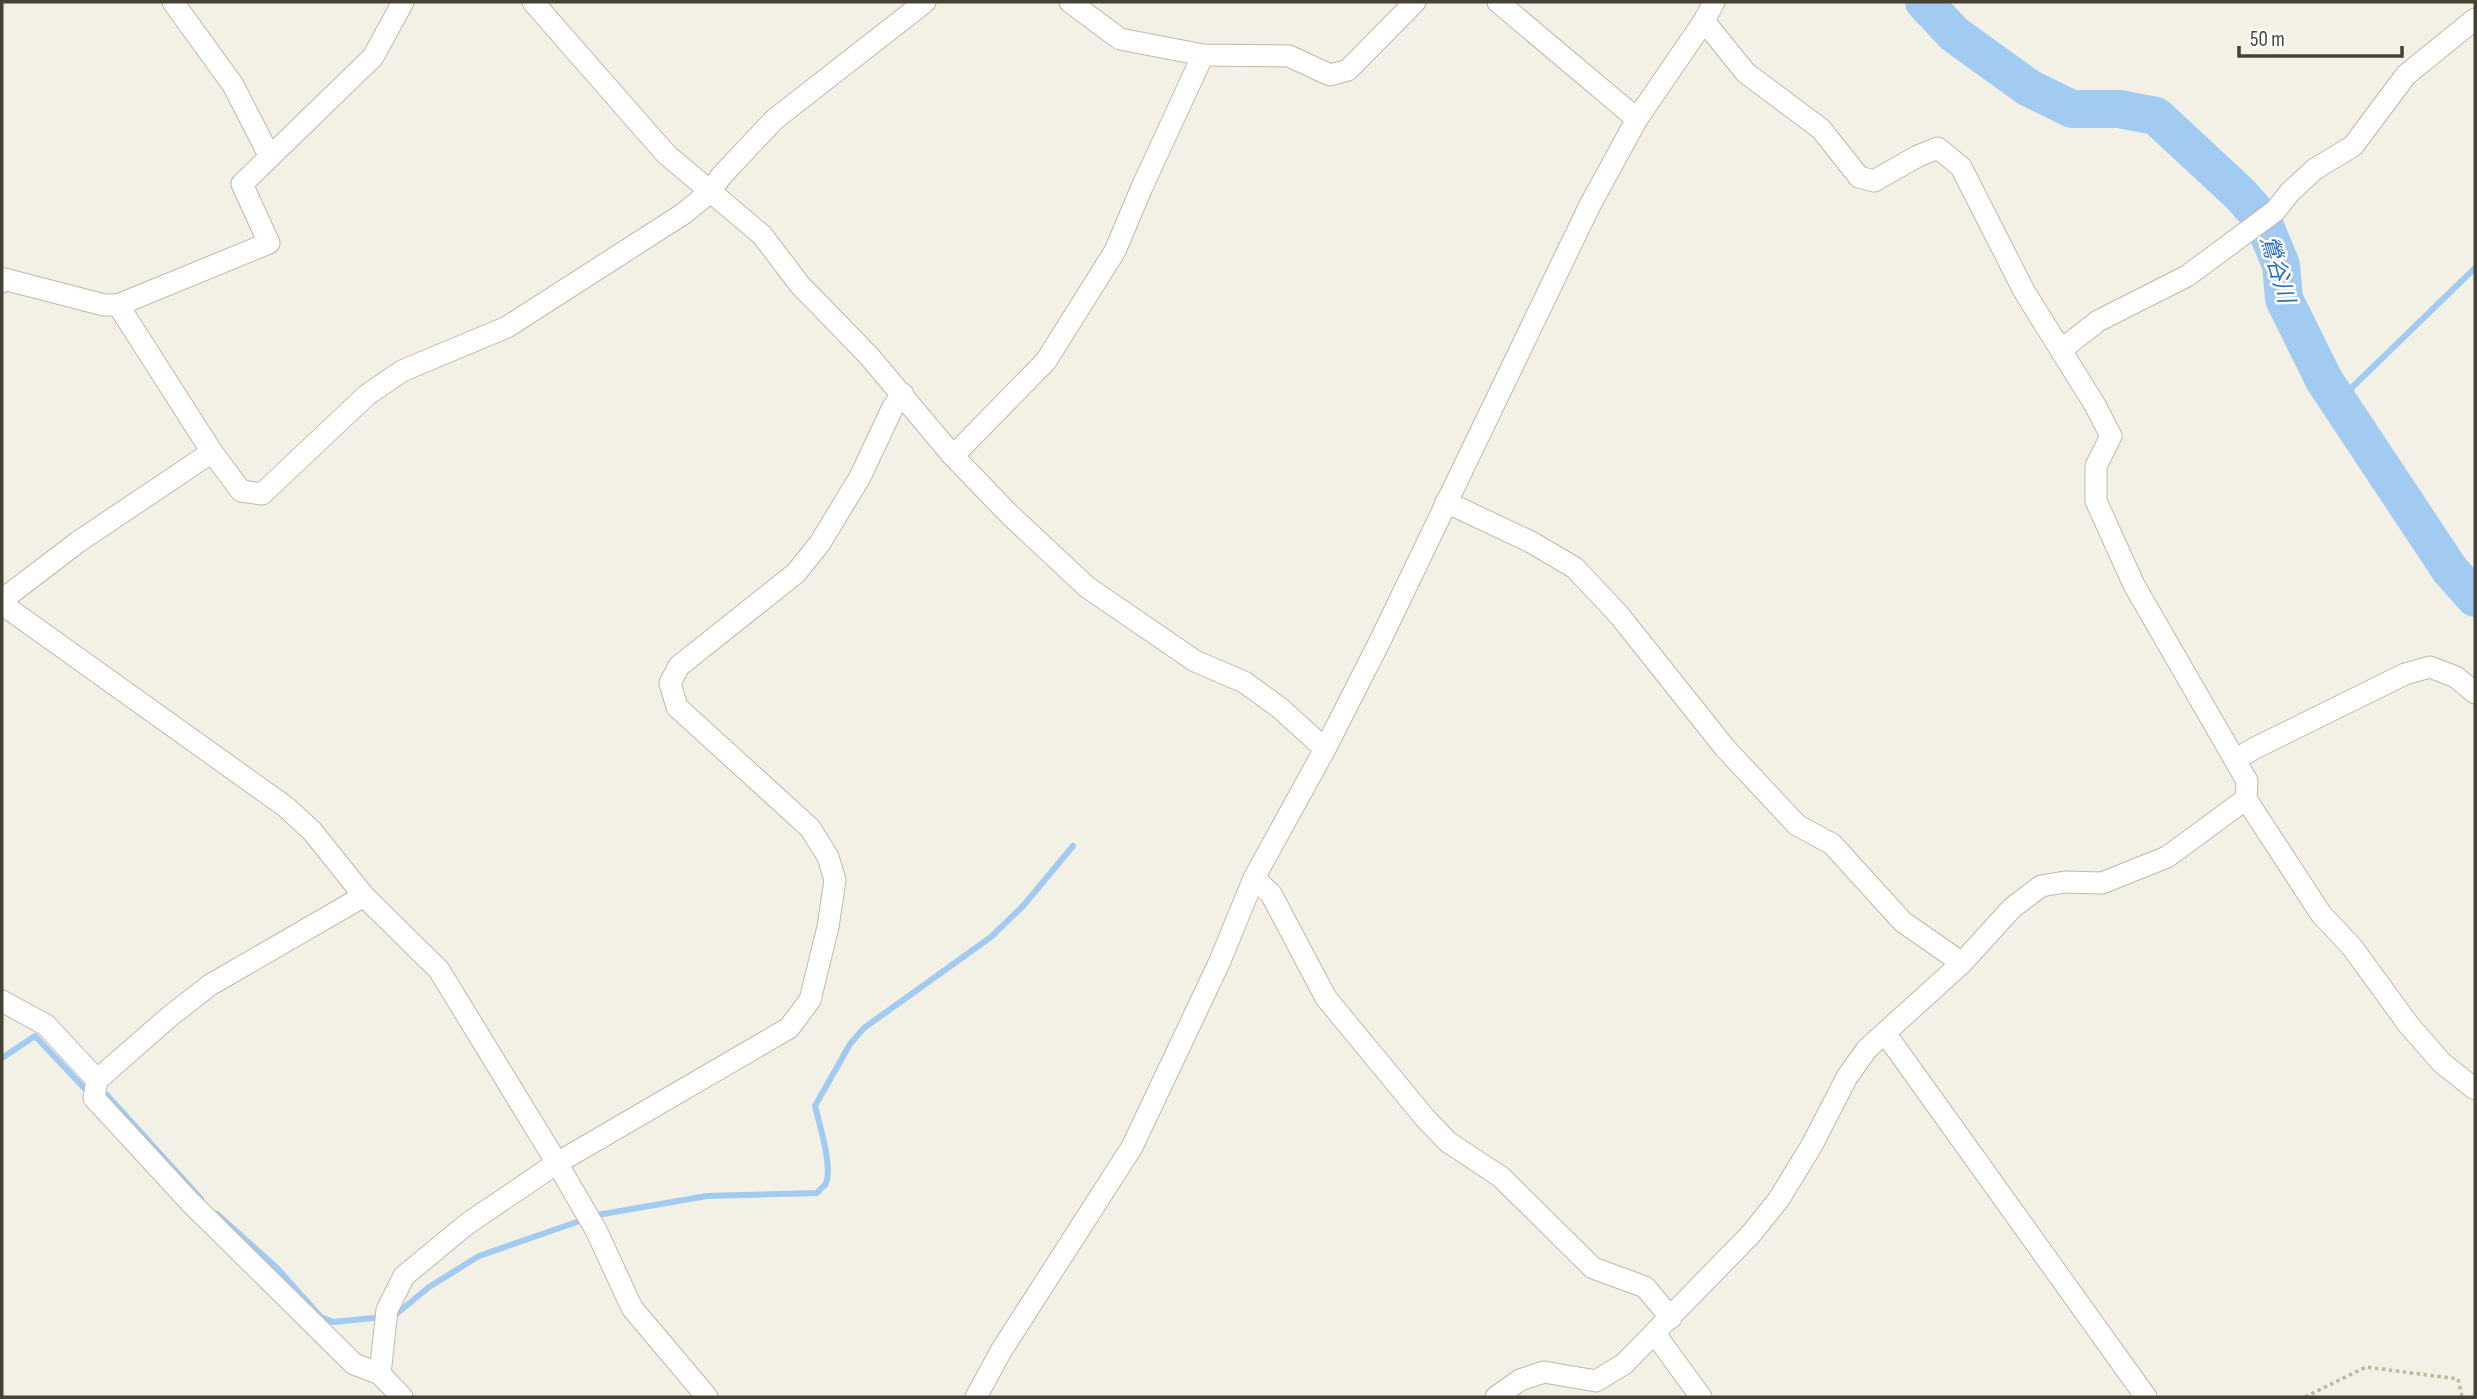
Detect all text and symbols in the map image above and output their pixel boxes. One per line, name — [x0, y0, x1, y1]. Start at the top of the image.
scale bar — [2239, 14, 2402, 58]
text: 50 m — [2250, 27, 2285, 52]
water label: 鶯谷川 — [2254, 232, 2301, 309]

